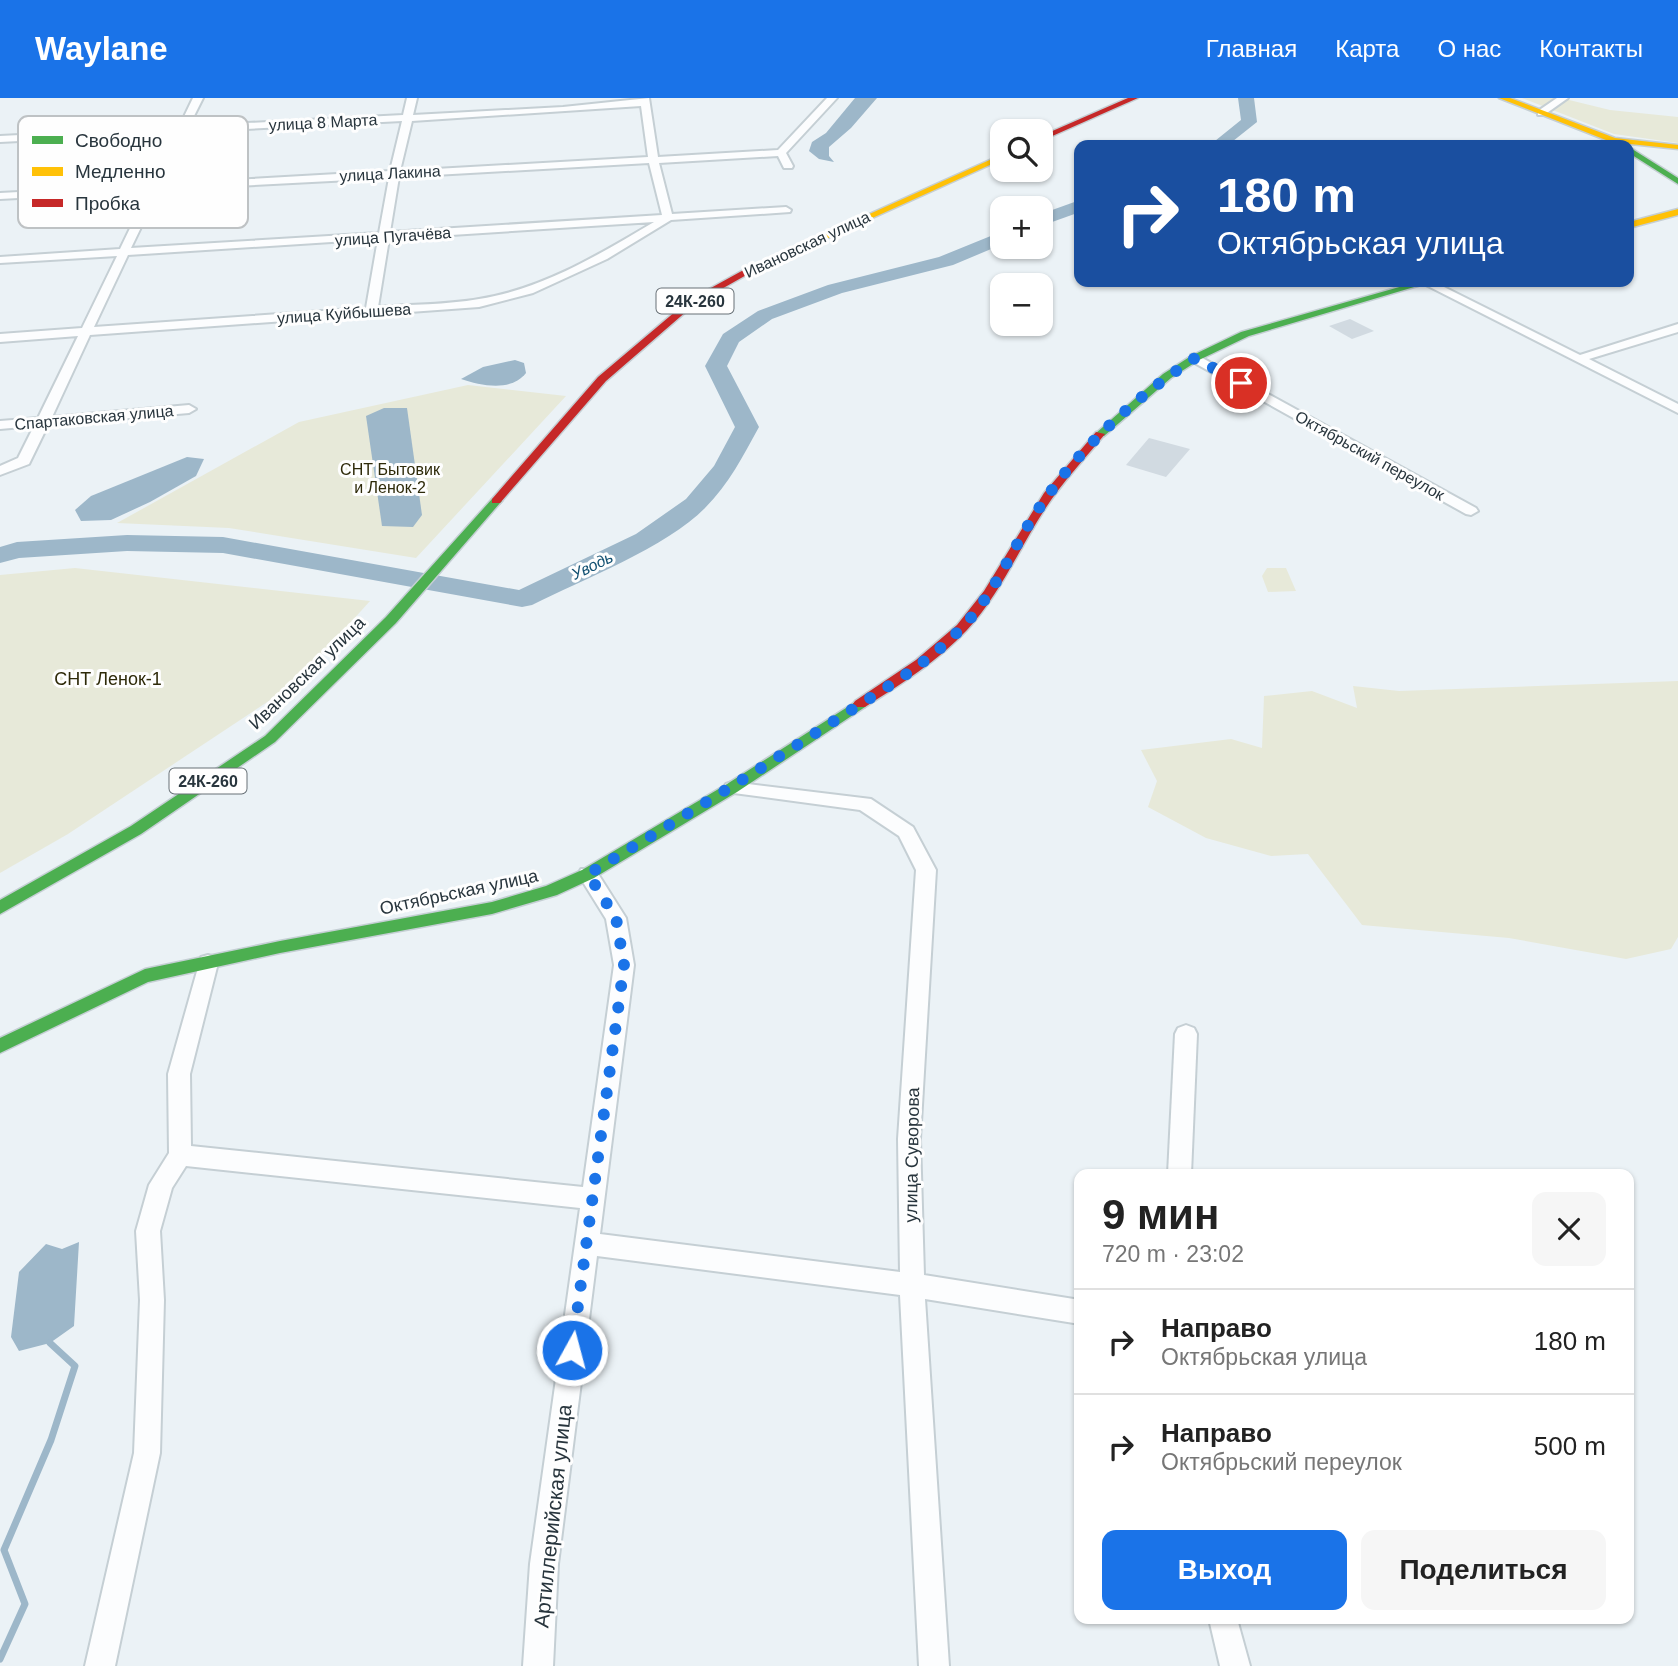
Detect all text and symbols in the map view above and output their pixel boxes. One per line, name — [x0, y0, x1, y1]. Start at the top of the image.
text: Waylane — [35, 30, 168, 67]
text: Главная — [1206, 35, 1297, 62]
text: Карта — [1335, 35, 1399, 62]
text: О нас — [1437, 35, 1501, 62]
text: Контакты — [1539, 35, 1643, 62]
street label: улица 8 Марта — [268, 111, 378, 134]
legend — [18, 116, 248, 228]
map controls — [990, 119, 1053, 336]
button: search — [990, 119, 1053, 182]
text: Свободно — [75, 130, 162, 151]
text: Медленно — [75, 161, 165, 182]
street label: улица Лакина — [339, 162, 441, 185]
icon: right — [1102, 168, 1193, 259]
text: 180 m — [1217, 168, 1356, 222]
text: Пробка — [75, 193, 140, 214]
button: + — [990, 196, 1053, 259]
street label: Ивановская улица — [742, 208, 873, 281]
street label: улица Пугачёва — [334, 224, 452, 249]
text: Октябрьская улица — [1217, 225, 1504, 261]
button: − — [990, 273, 1053, 336]
road number: 24К-260 — [656, 288, 734, 314]
street label: улица Куйбышева — [276, 300, 412, 327]
pin — [1211, 353, 1271, 413]
icon: arrive — [1222, 364, 1260, 402]
street label: Спартаковская улица — [14, 402, 174, 433]
street label: Октябрьский переулок — [1292, 407, 1448, 504]
park label: СНТ Бытовик и Ленок-2 — [340, 461, 441, 496]
water label: Уводь — [568, 548, 616, 583]
street label: Ивановская улица — [245, 612, 370, 733]
park label: СНТ Ленок-1 — [54, 669, 162, 689]
road number: 24К-260 — [170, 768, 246, 794]
street label: Октябрьская улица — [378, 865, 541, 919]
street label: улица Суворова — [901, 1086, 923, 1223]
text: 9 мин — [1102, 1191, 1219, 1238]
button: close — [1532, 1192, 1606, 1266]
text: 720 m · 23:02 — [1102, 1241, 1244, 1267]
position arrow — [535, 1313, 609, 1387]
text: Направо — [1161, 1313, 1272, 1343]
icon: right — [1102, 1323, 1140, 1361]
text: 180 m — [1534, 1326, 1606, 1356]
text: Октябрьская улица — [1161, 1344, 1367, 1370]
street label: Артиллерийская улица — [529, 1403, 576, 1629]
text: Направо — [1161, 1418, 1272, 1448]
icon: right — [1102, 1428, 1140, 1466]
text: 500 m — [1534, 1431, 1606, 1461]
text: Октябрьский переулок — [1161, 1449, 1402, 1475]
button: Выход — [1102, 1530, 1347, 1610]
button: Поделиться — [1361, 1530, 1606, 1610]

